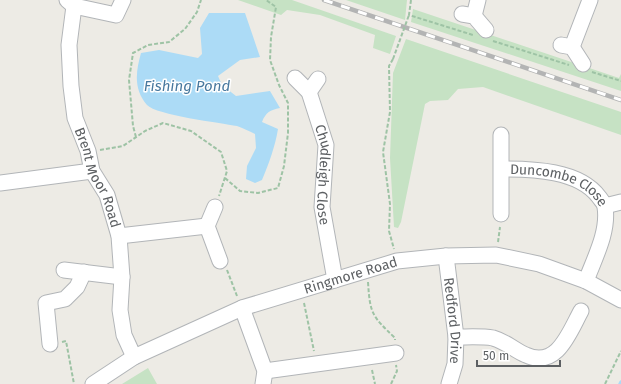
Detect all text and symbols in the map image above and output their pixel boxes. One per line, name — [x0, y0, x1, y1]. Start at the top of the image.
water label: Fishing Pond — [144, 77, 230, 95]
street label: Chudleigh Close — [311, 122, 335, 226]
street label: Brent Moor Road — [71, 125, 124, 230]
street label: Duncombe Close — [510, 161, 611, 210]
street label: Ringmore Road — [302, 253, 399, 298]
street label: Redford Drive — [440, 276, 464, 364]
scale bar — [477, 342, 560, 368]
text: 50 m — [483, 349, 509, 363]

